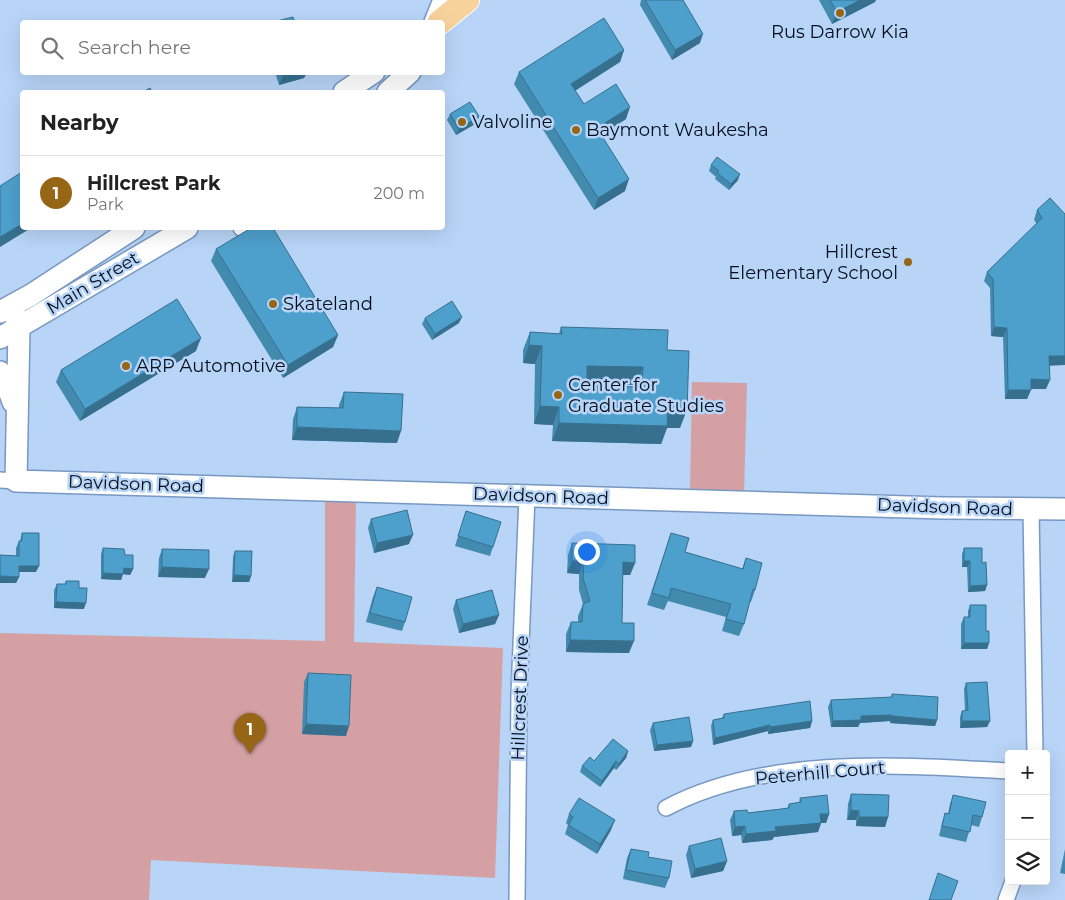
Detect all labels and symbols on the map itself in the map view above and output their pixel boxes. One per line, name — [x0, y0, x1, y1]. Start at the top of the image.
marker: Rus Darrow Kia — [834, 7, 846, 19]
place label: Rus Darrow Kia — [771, 21, 909, 43]
place label: Valvoline — [472, 111, 553, 133]
marker: Valvoline — [456, 116, 468, 128]
place label: Baymont Waukesha — [586, 119, 769, 141]
marker: Baymont Waukesha — [570, 124, 582, 136]
place label: Hillcrest Elementary School — [728, 241, 898, 284]
street label: Main Street — [43, 247, 143, 319]
marker: Hillcrest Elementary School — [902, 256, 914, 268]
place label: Skateland — [283, 293, 373, 315]
marker: Skateland — [267, 298, 279, 310]
place label: ARP Automotive — [136, 355, 286, 377]
marker: ARP Automotive — [120, 360, 132, 372]
place label: Center for Graduate Studies — [568, 374, 724, 417]
marker: Center for Graduate Studies — [552, 389, 564, 401]
street label: Davidson Road — [68, 471, 204, 497]
street label: Davidson Road — [473, 483, 609, 509]
street label: Davidson Road — [877, 494, 1013, 520]
your location — [574, 539, 600, 565]
street label: Hillcrest Drive — [507, 635, 533, 761]
pin: 1 — [234, 713, 266, 754]
street label: Peterhill Court — [754, 756, 886, 790]

